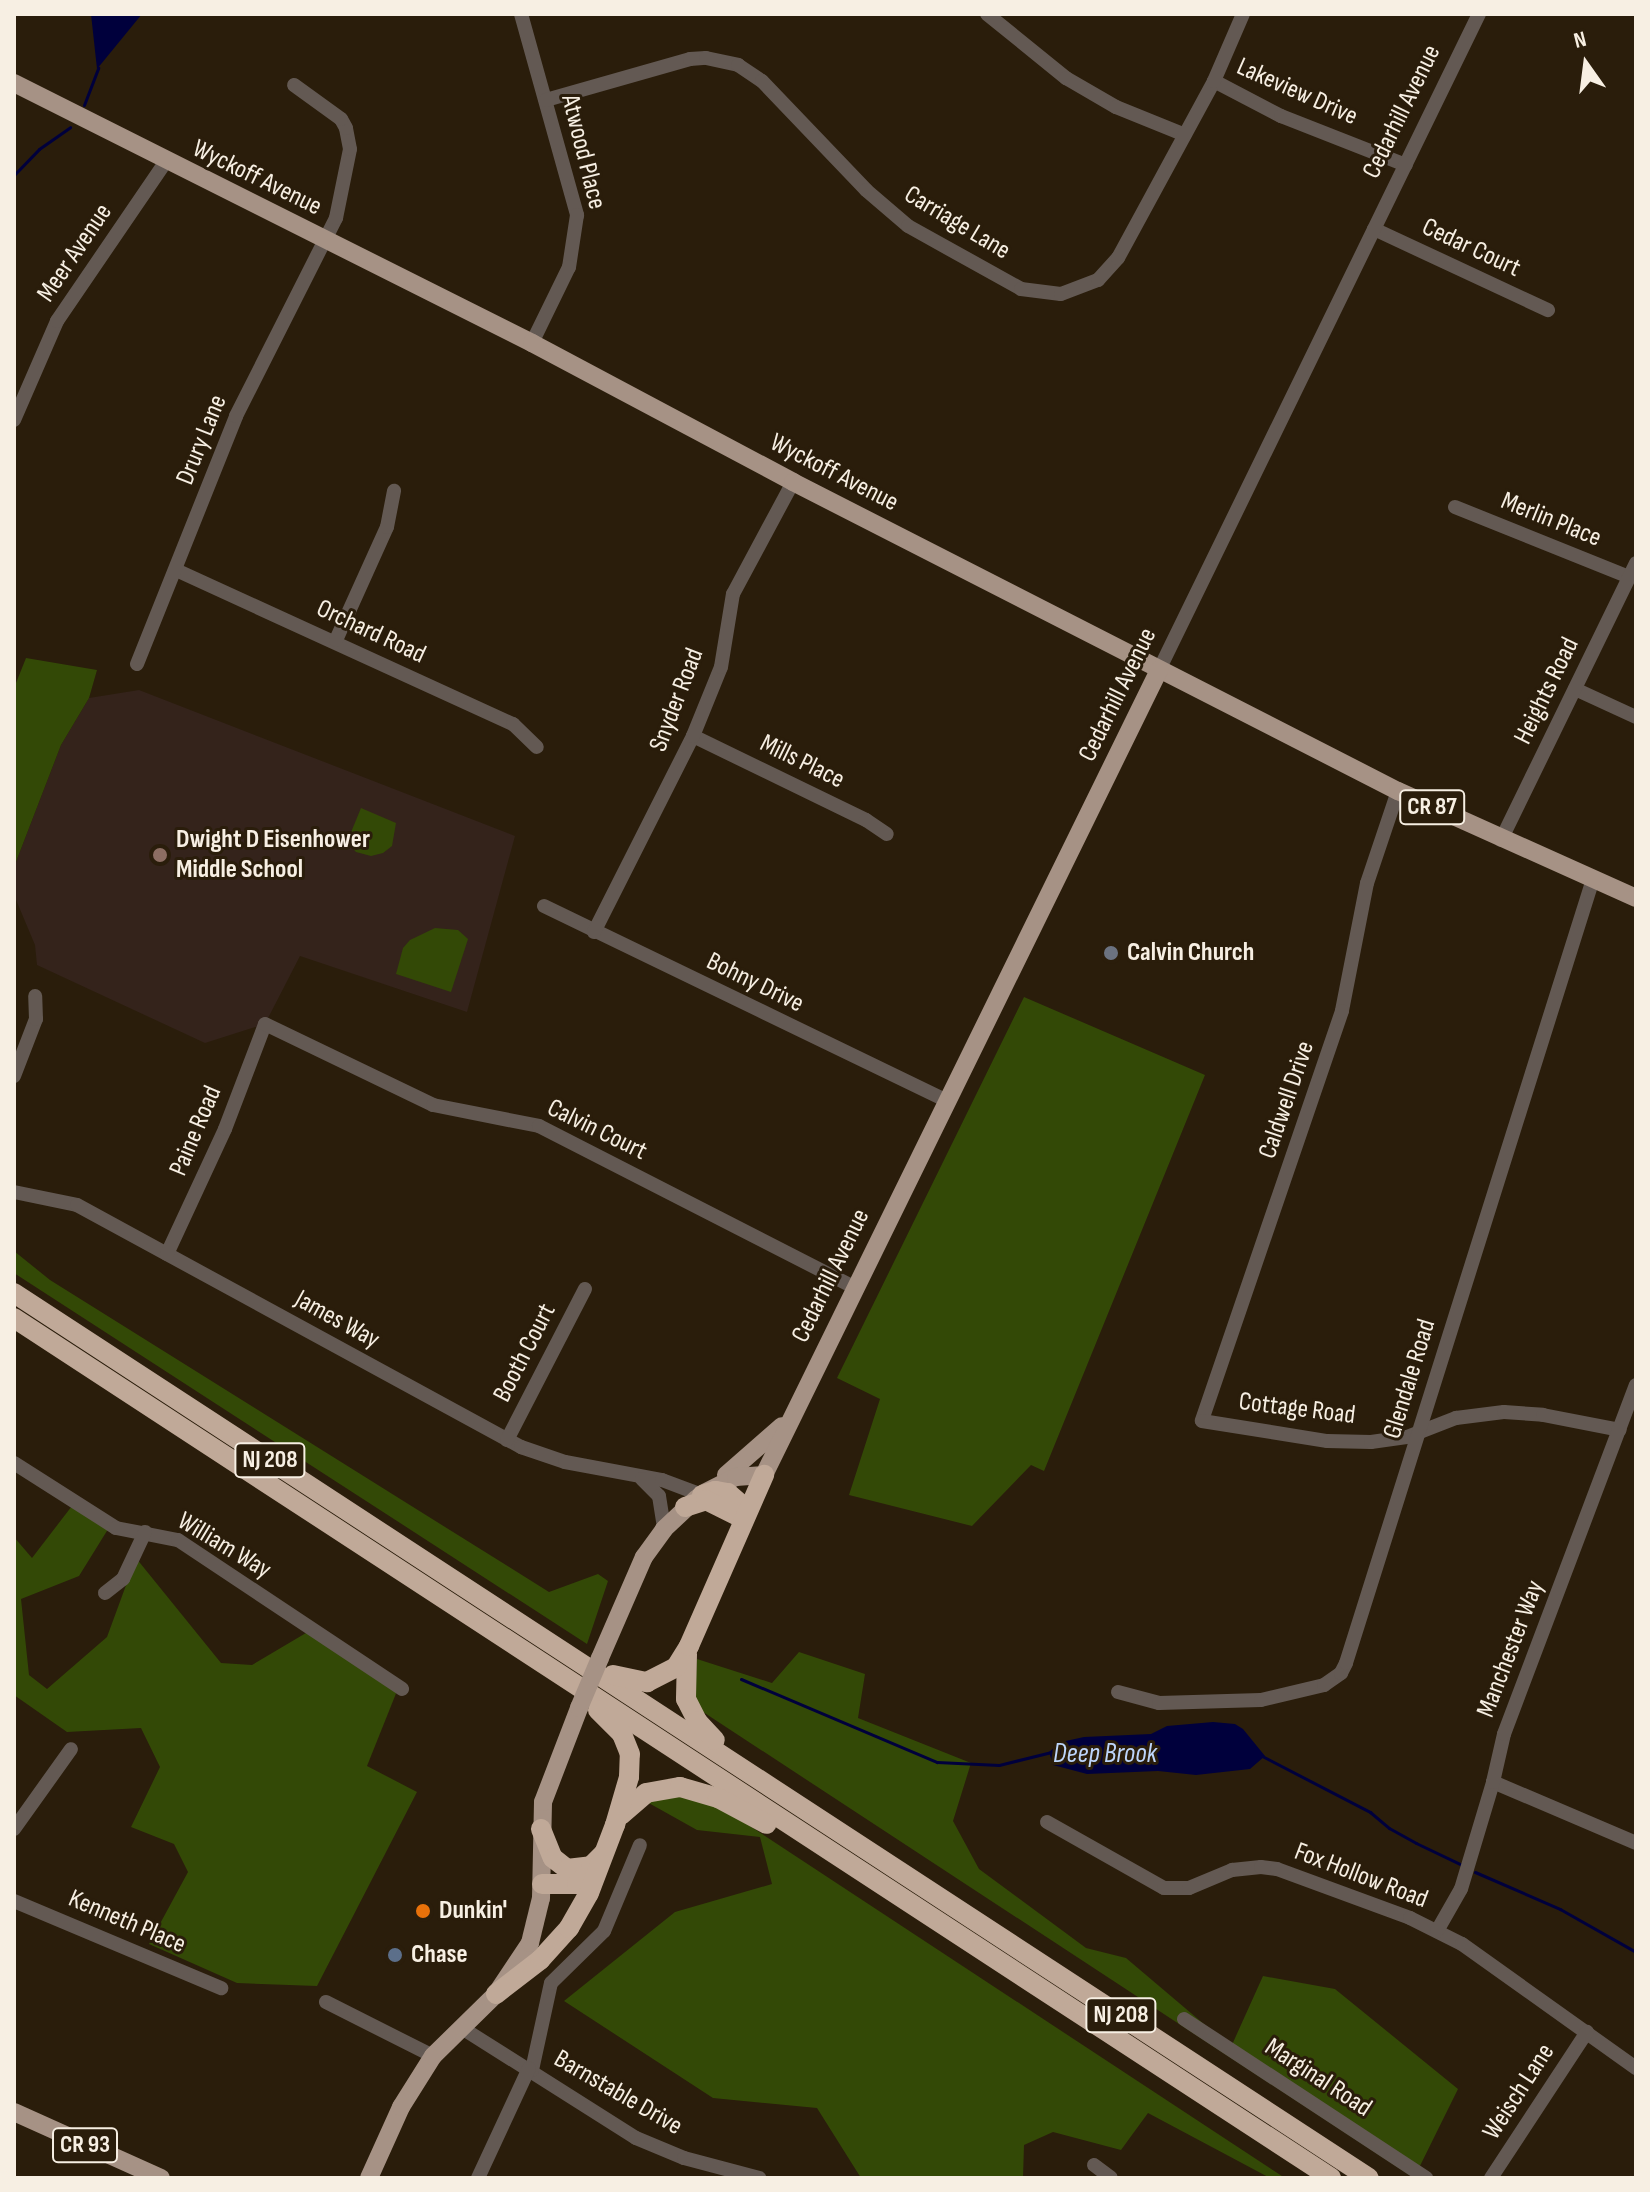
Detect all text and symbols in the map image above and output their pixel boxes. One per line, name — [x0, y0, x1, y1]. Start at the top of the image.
north arrow — [1546, 24, 1626, 104]
text: N — [1571, 26, 1589, 55]
street label: Cedarhill Avenue — [1356, 40, 1448, 184]
street label: Lakeview Drive — [1232, 52, 1362, 132]
street label: Atwood Place — [554, 92, 612, 212]
street label: Wyckoff Avenue — [187, 133, 327, 223]
street label: Carriage Lane — [898, 179, 1016, 267]
street label: Meer Avenue — [31, 198, 119, 308]
street label: Cedar Court — [1417, 212, 1525, 284]
street label: Drury Lane — [170, 390, 234, 490]
street label: Wyckoff Avenue — [765, 427, 903, 519]
street label: Merlin Place — [1496, 486, 1606, 554]
street label: Orchard Road — [312, 593, 430, 671]
street label: Cedarhill Avenue — [1072, 623, 1164, 767]
street label: Heights Road — [1508, 633, 1586, 749]
street label: Snyder Road — [643, 644, 711, 756]
street label: Mills Place — [755, 728, 849, 796]
road number: CR 87 — [1398, 787, 1466, 827]
place label: Dwight D Eisenhower Middle School — [176, 824, 370, 886]
marker: Dwight D Eisenhower Middle School — [151, 846, 169, 864]
place label: Calvin Church — [1127, 937, 1254, 969]
marker: Calvin Church — [1102, 944, 1120, 962]
street label: Bohny Drive — [701, 946, 809, 1020]
street label: Caldwell Drive — [1252, 1037, 1322, 1163]
street label: Paine Road — [163, 1081, 229, 1181]
street label: Calvin Court — [542, 1093, 652, 1167]
street label: Cedarhill Avenue — [785, 1204, 877, 1348]
street label: James Way — [289, 1284, 385, 1356]
street label: Booth Court — [487, 1299, 563, 1407]
street label: Glendale Road — [1377, 1316, 1443, 1442]
street label: Cottage Road — [1237, 1386, 1357, 1432]
road number: NJ 208 — [234, 1440, 306, 1480]
street label: William Way — [172, 1506, 276, 1586]
street label: Manchester Way — [1471, 1576, 1551, 1722]
water label: Deep Brook — [1053, 1737, 1157, 1771]
street label: Fox Hollow Road — [1290, 1836, 1432, 1916]
street label: Kenneth Place — [64, 1883, 190, 1961]
place label: Dunkin' — [439, 1895, 507, 1927]
marker: Dunkin' — [414, 1902, 432, 1920]
place label: Chase — [411, 1939, 468, 1971]
marker: Chase — [386, 1946, 404, 1964]
road number: NJ 208 — [1085, 1995, 1157, 2035]
street label: Marginal Road — [1259, 2032, 1377, 2124]
street label: Weisch Lane — [1477, 2038, 1561, 2146]
street label: Barnstable Drive — [548, 2044, 688, 2142]
road number: CR 93 — [51, 2125, 119, 2165]

